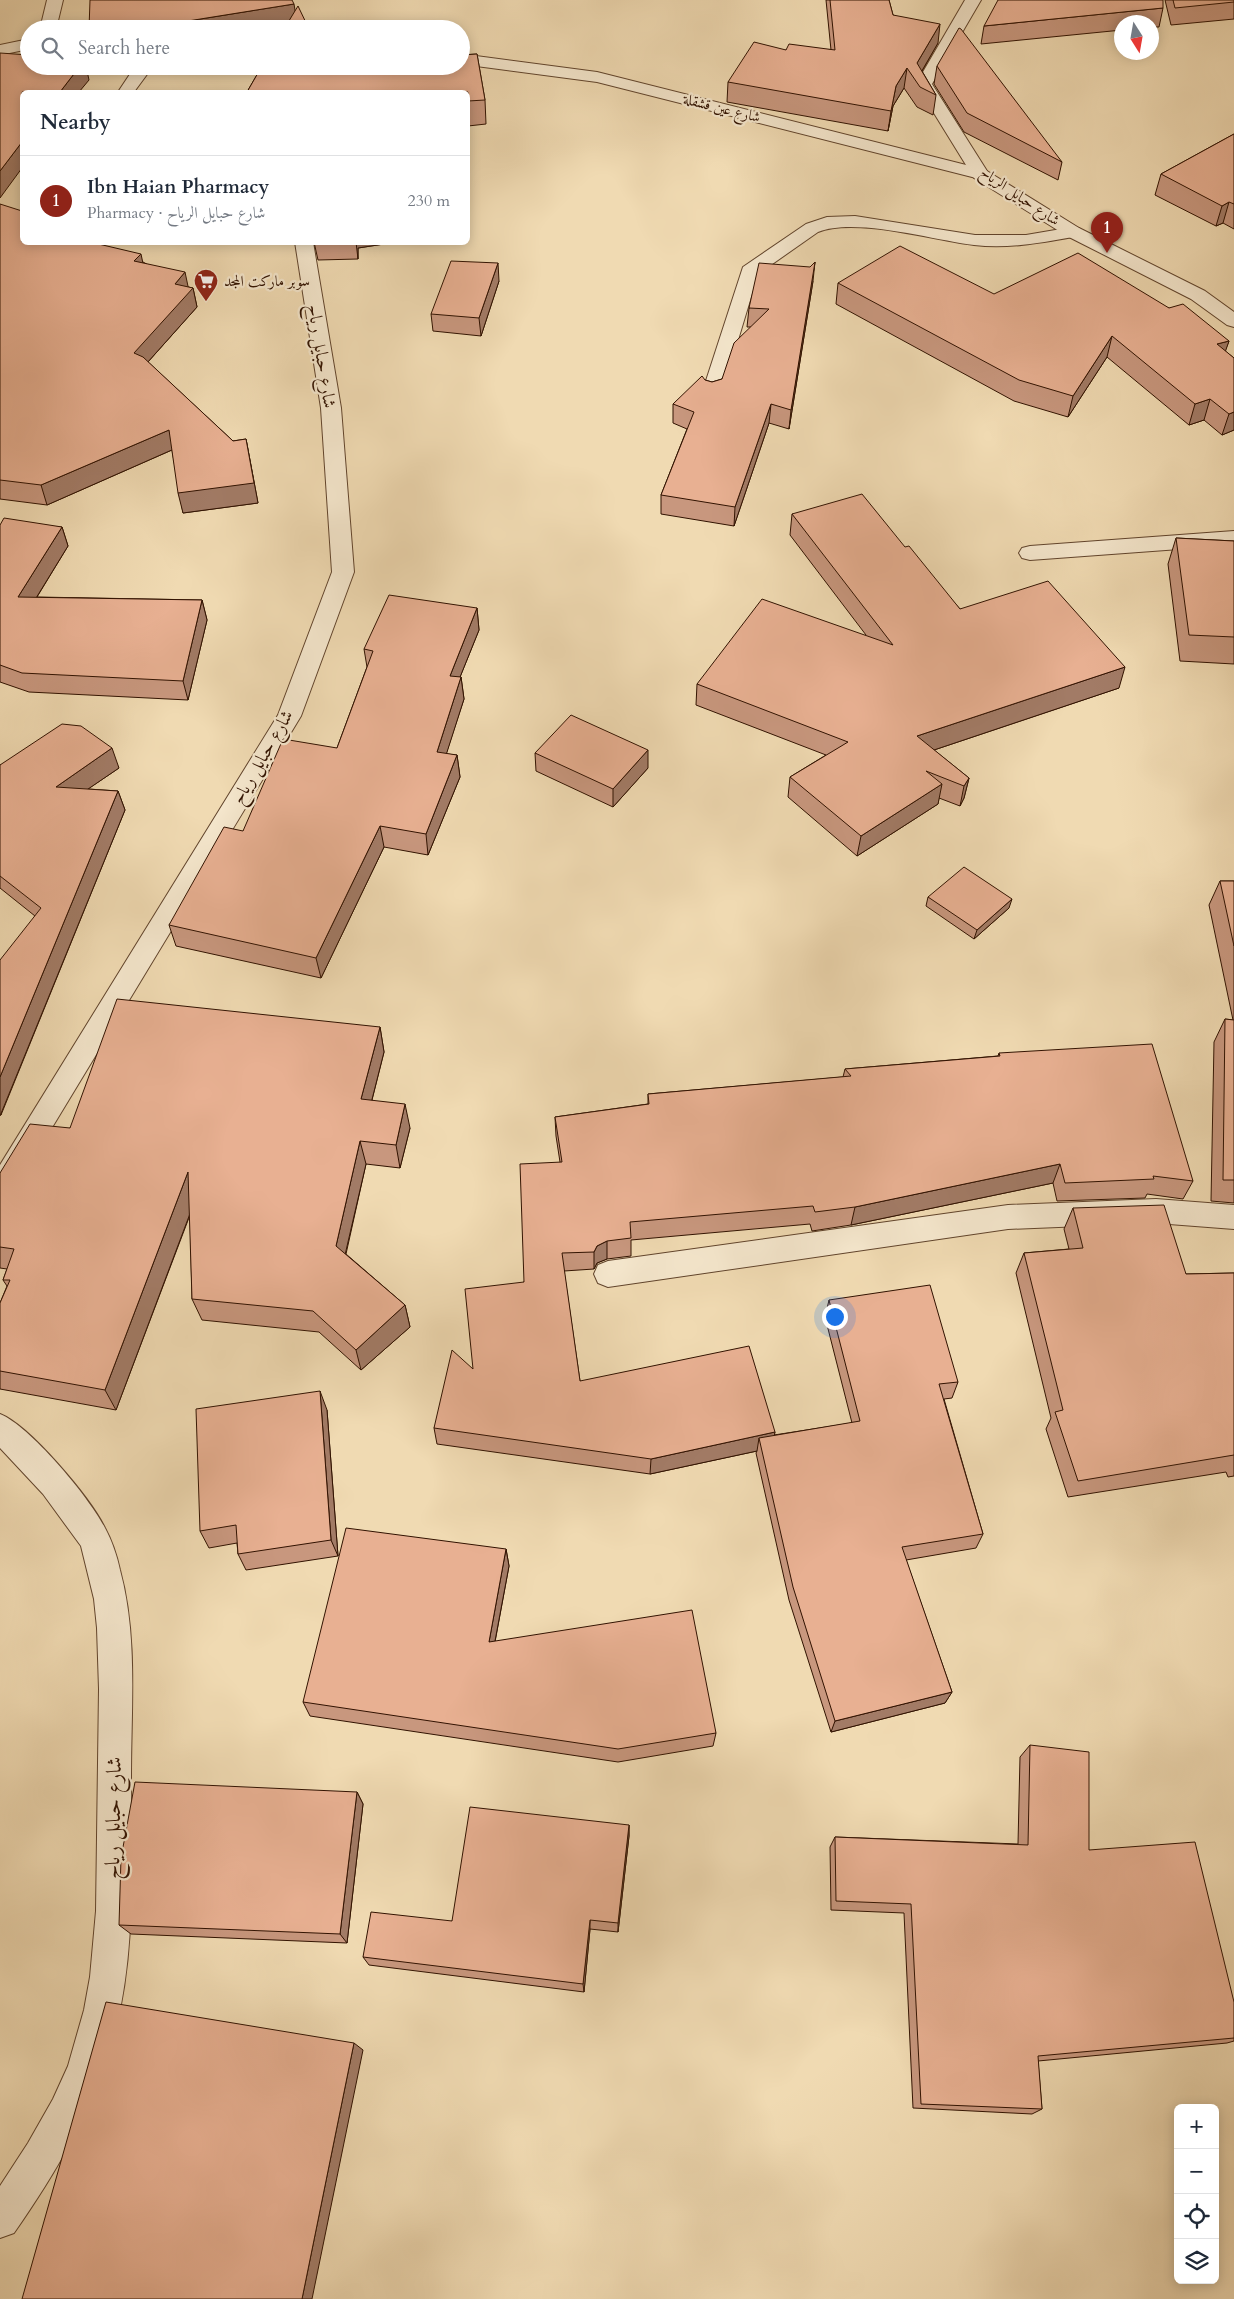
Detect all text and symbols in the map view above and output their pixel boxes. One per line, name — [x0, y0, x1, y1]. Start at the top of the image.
north arrow — [1114, 15, 1159, 60]
search box — [20, 20, 470, 75]
icon: search — [38, 34, 66, 62]
text: Search here — [78, 35, 170, 61]
street label: شارع عين قشقلة — [680, 89, 763, 130]
text: Nearby — [40, 108, 111, 137]
street label: شارع حبايل الرياح — [974, 162, 1064, 233]
text: Ibn Haian Pharmacy — [87, 174, 269, 200]
text: 1 — [52, 190, 60, 212]
text: 230 m — [408, 190, 450, 212]
text: Pharmacy · شارع حبايل الرياح — [87, 202, 265, 224]
pin: 1 — [1091, 212, 1123, 253]
supermarket icon: سوبر ماركت المجد — [193, 268, 219, 302]
place label: سوبر ماركت المجد — [224, 271, 310, 291]
street label: شارع حبايل رياح — [298, 302, 342, 410]
street label: شارع حبايل رياح — [225, 706, 302, 810]
your location — [822, 1304, 848, 1330]
street label: شارع حبايل رياح — [98, 1756, 133, 1880]
map controls — [1174, 2104, 1219, 2284]
button: + — [1174, 2104, 1219, 2149]
button: − — [1174, 2149, 1219, 2194]
button: locate — [1174, 2194, 1219, 2239]
button: layers — [1174, 2239, 1219, 2284]

